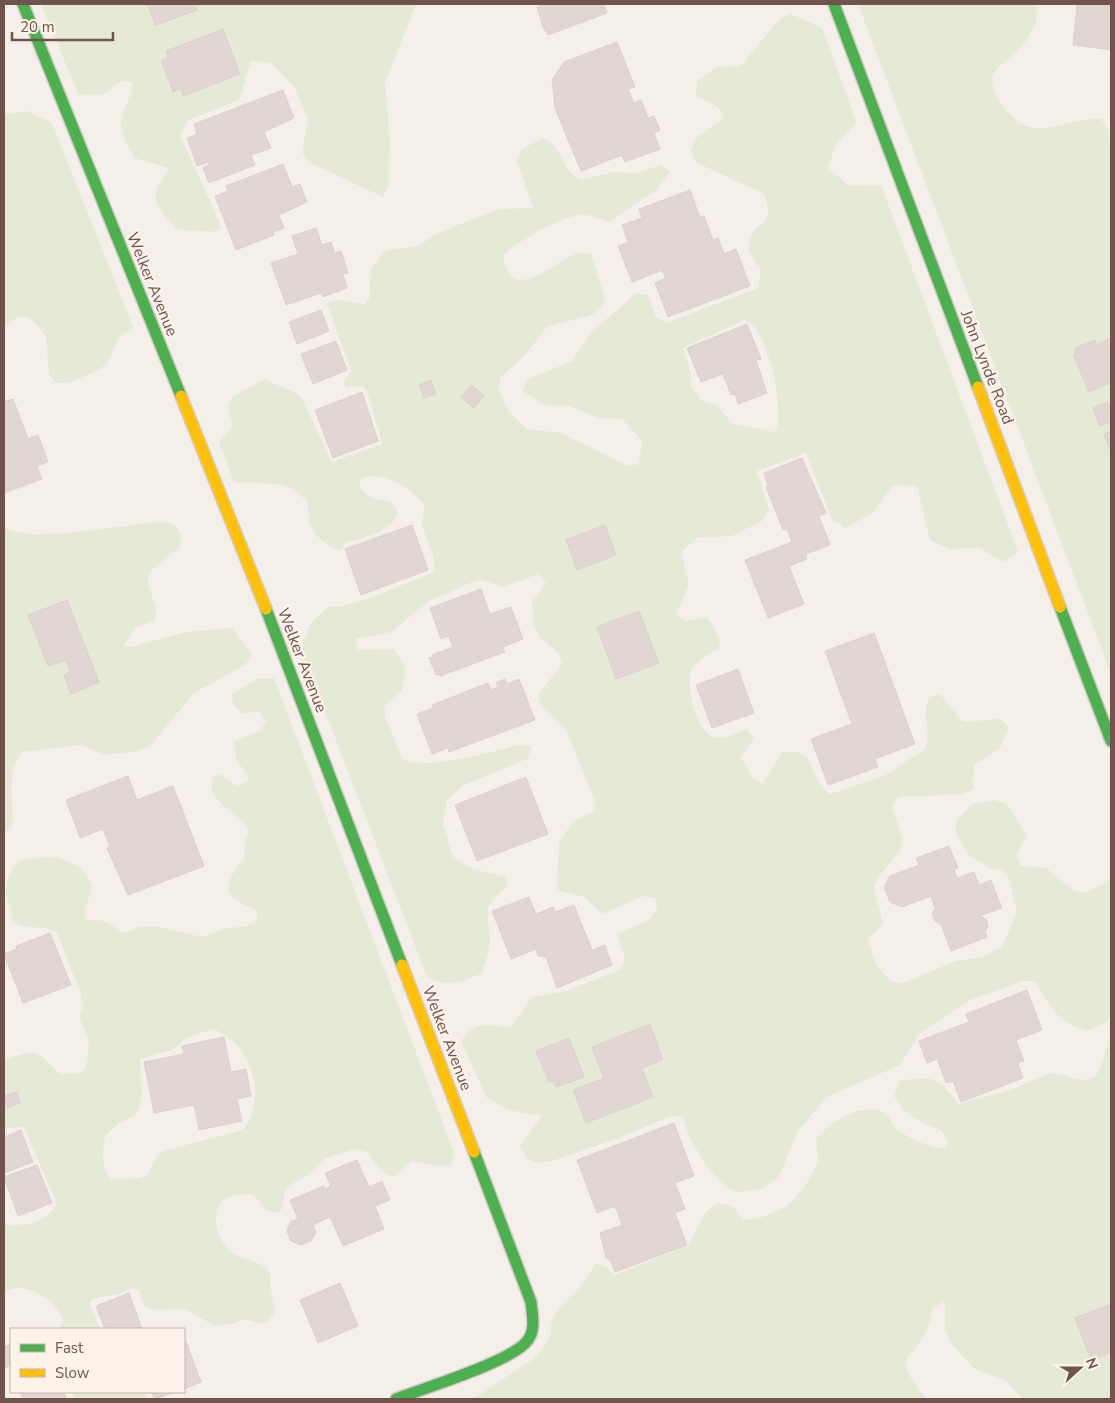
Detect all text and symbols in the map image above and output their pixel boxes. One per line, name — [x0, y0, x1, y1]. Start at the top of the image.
scale bar — [12, 10, 114, 42]
text: 20 m — [20, 17, 55, 37]
street label: Welker Avenue — [121, 229, 183, 340]
street label: John Lynde Road — [955, 306, 1019, 428]
street label: Welker Avenue — [272, 605, 332, 716]
street label: Welker Avenue — [417, 983, 477, 1094]
legend — [10, 1328, 185, 1393]
text: Fast — [55, 1338, 84, 1358]
north arrow — [1055, 1343, 1105, 1393]
text: N — [1081, 1355, 1102, 1372]
text: Slow — [55, 1363, 90, 1383]

